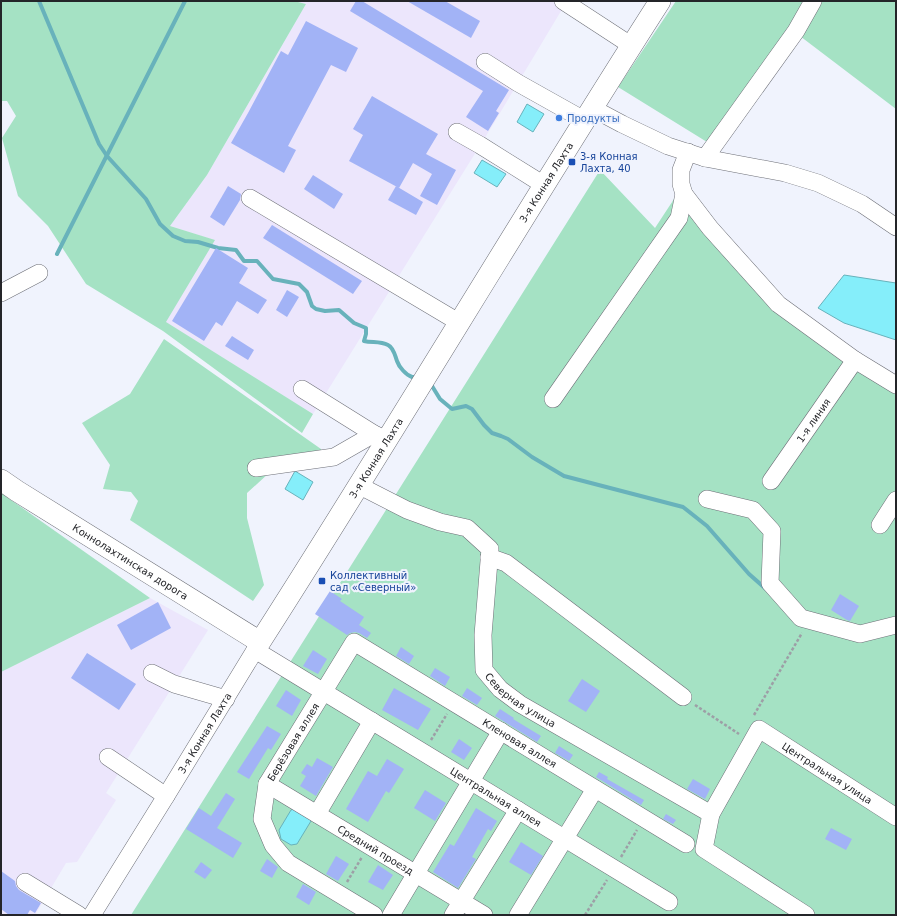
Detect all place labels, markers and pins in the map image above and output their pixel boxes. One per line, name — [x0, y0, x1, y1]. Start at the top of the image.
marker: Продукты — [554, 113, 564, 123]
place label: Продукты — [567, 113, 620, 124]
place label: 3-я Конная Лахта, 40 — [580, 151, 638, 174]
marker: 3-я Конная Лахта, 40 — [567, 157, 577, 167]
place label: Коллективный сад «Северный» — [330, 570, 416, 593]
marker: Коллективный сад «Северный» — [317, 576, 327, 586]

